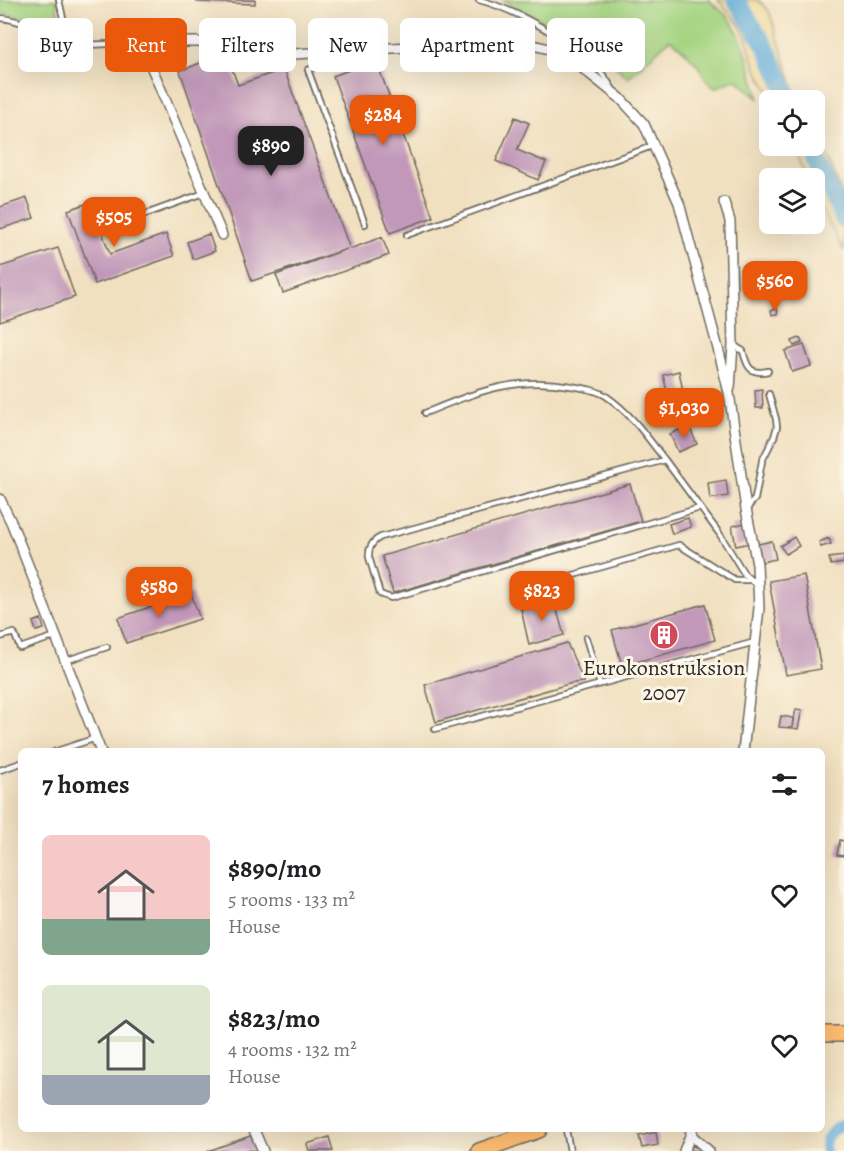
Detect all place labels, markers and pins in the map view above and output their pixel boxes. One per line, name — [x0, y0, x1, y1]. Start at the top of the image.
pin: $284 — [347, 95, 419, 146]
pin: $890 — [235, 126, 307, 177]
pin: $505 — [78, 197, 150, 248]
pin: $560 — [739, 261, 811, 312]
pin: $1,030 — [635, 388, 733, 439]
pin: $580 — [123, 567, 195, 618]
pin: $823 — [506, 571, 578, 622]
building icon: Eurokonstruksion 2007 — [648, 619, 680, 651]
place label: Eurokonstruksion 2007 — [583, 653, 745, 708]

